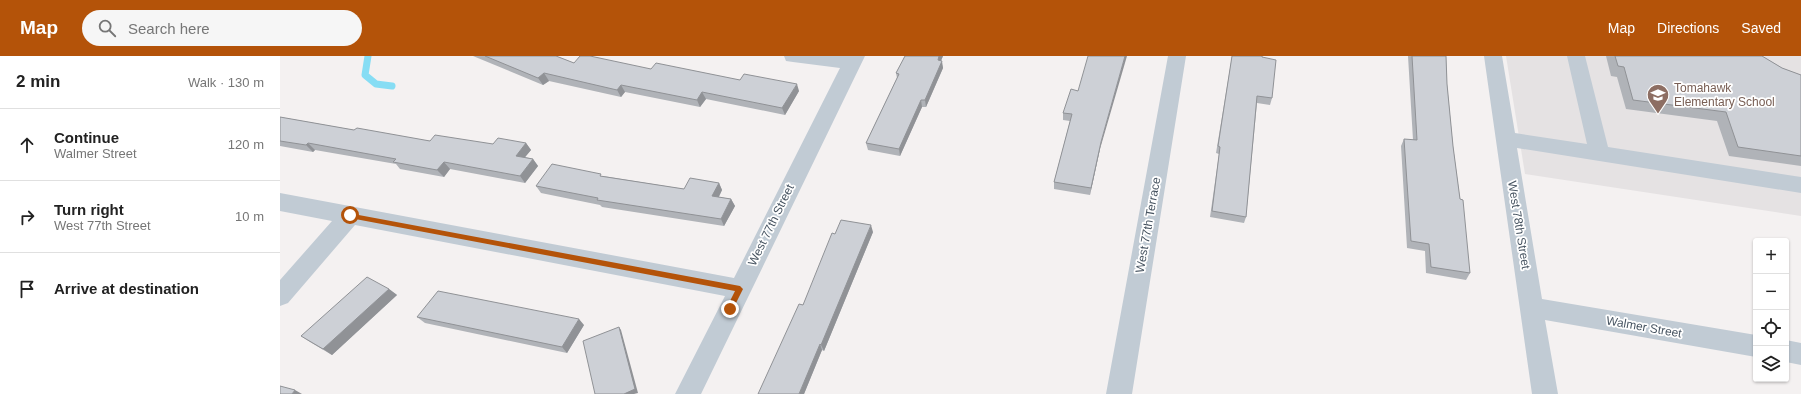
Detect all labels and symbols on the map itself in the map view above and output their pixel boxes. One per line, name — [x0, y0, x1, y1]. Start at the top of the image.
place label: Tomahawk Elementary School — [1674, 81, 1775, 109]
school or university icon: Tomahawk Elementary School — [1645, 82, 1671, 115]
street label: West 77th Terrace — [1133, 176, 1163, 274]
street label: West 78th Street — [1505, 180, 1533, 271]
street label: West 77th Street — [745, 181, 797, 268]
route start — [341, 206, 359, 224]
route end — [721, 300, 739, 318]
street label: Walmer Street — [1605, 313, 1683, 341]

